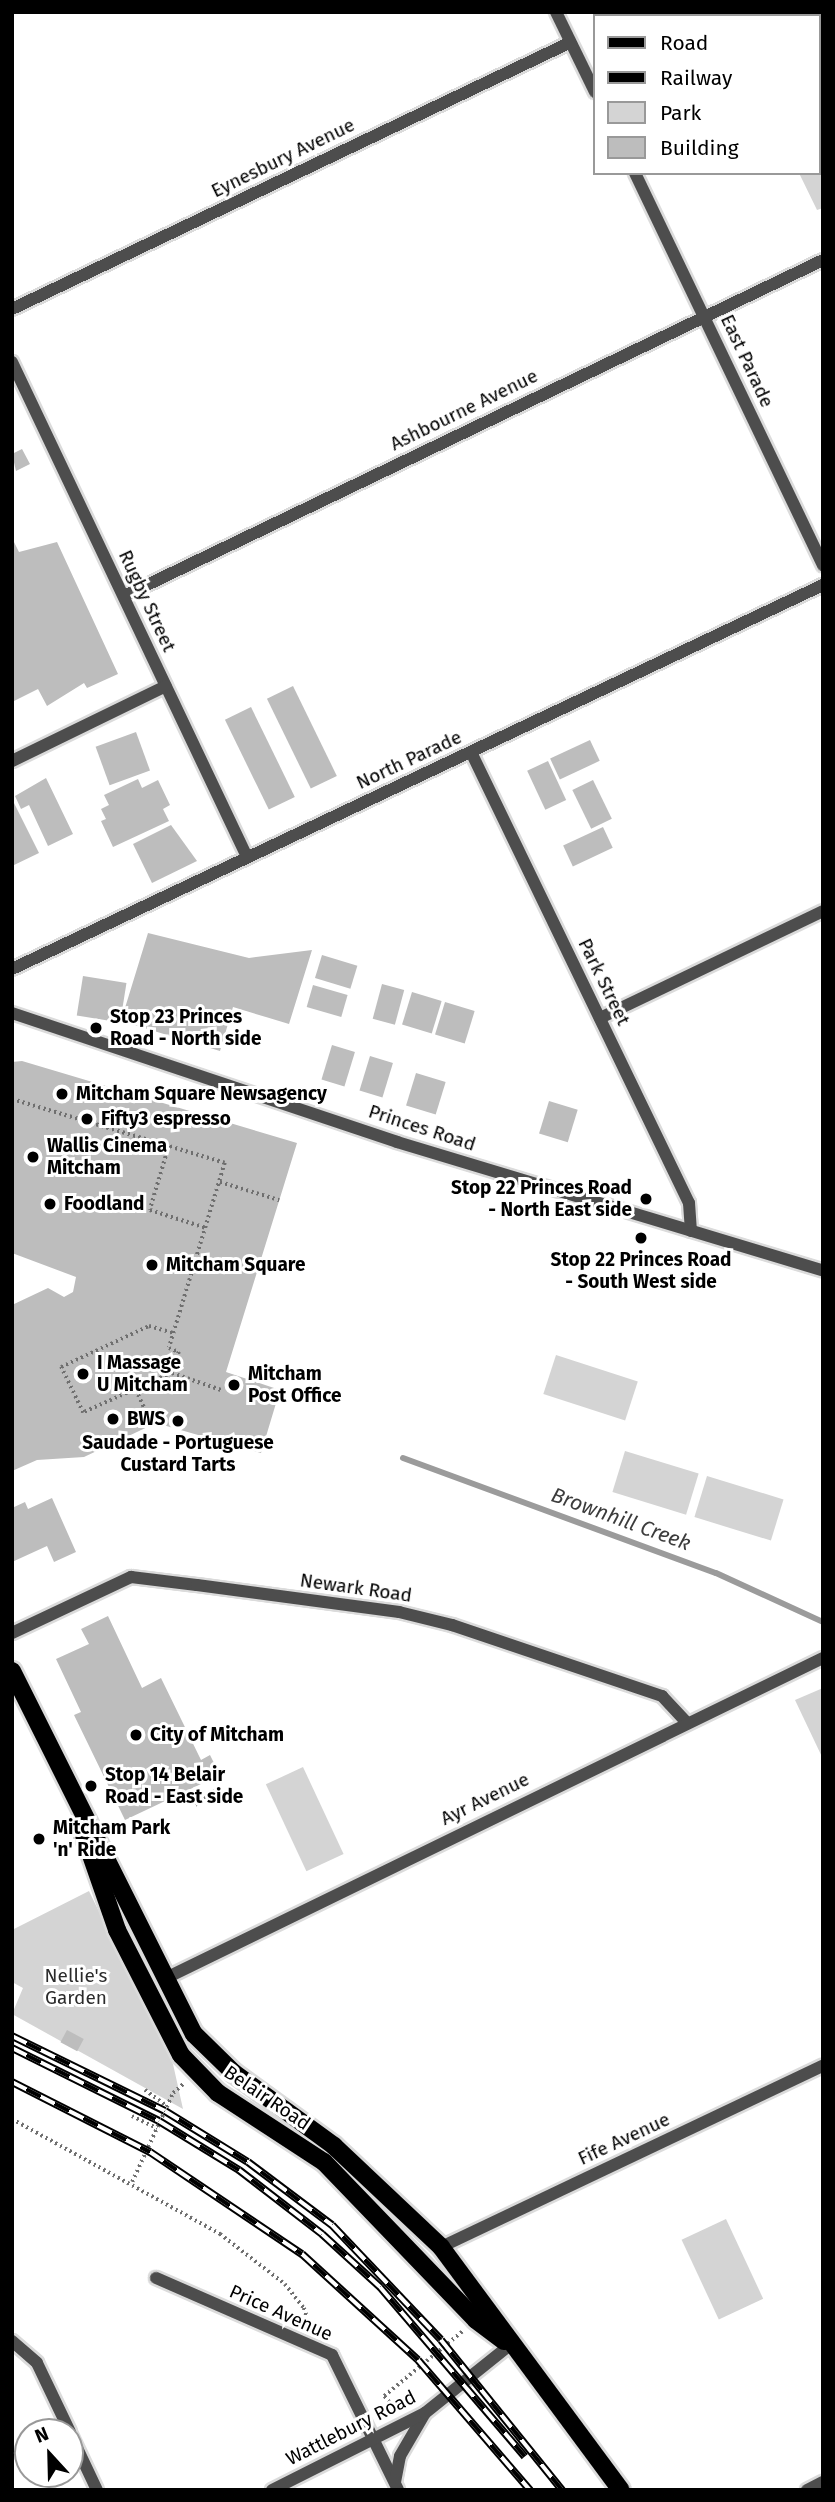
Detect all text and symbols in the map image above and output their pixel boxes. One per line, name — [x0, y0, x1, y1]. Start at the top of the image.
legend — [594, 14, 821, 175]
text: Road — [660, 30, 708, 56]
text: Railway — [660, 65, 732, 91]
text: Park — [660, 100, 701, 126]
street label: Eynesbury Avenue — [208, 113, 358, 203]
text: Building — [660, 135, 739, 161]
street label: East Parade — [716, 311, 778, 411]
street label: Ashbourne Avenue — [387, 364, 541, 456]
street label: Rugby Street — [114, 547, 180, 655]
street label: North Parade — [353, 726, 465, 794]
street label: Park Street — [573, 935, 635, 1029]
place label: Stop 23 Princes Road - North side — [110, 1006, 261, 1050]
marker: Stop 23 Princes Road - North side — [88, 1020, 104, 1036]
place label: Mitcham Square Newsagency — [76, 1083, 327, 1105]
marker: Mitcham Square Newsagency — [54, 1086, 70, 1102]
street label: Princes Road — [366, 1100, 478, 1156]
place label: Fifty3 espresso — [101, 1108, 231, 1130]
marker: Fifty3 espresso — [79, 1111, 95, 1127]
place label: Wallis Cinema Mitcham — [47, 1135, 167, 1179]
marker: Wallis Cinema Mitcham — [25, 1149, 41, 1165]
place label: Stop 22 Princes Road - North East side — [451, 1177, 632, 1221]
marker: Stop 22 Princes Road - North East side — [638, 1191, 654, 1207]
place label: Foodland — [64, 1193, 145, 1215]
marker: Foodland — [42, 1196, 58, 1212]
marker: Stop 22 Princes Road - South West side — [633, 1230, 649, 1246]
place label: Stop 22 Princes Road - South West side — [551, 1249, 731, 1293]
place label: Mitcham Square — [166, 1254, 305, 1276]
marker: Mitcham Square — [144, 1257, 160, 1273]
place label: I Massage U Mitcham — [97, 1352, 188, 1396]
place label: Mitcham Post Office — [248, 1363, 341, 1407]
marker: I Massage U Mitcham — [75, 1366, 91, 1382]
marker: Mitcham Post Office — [226, 1377, 242, 1393]
place label: BWS — [127, 1408, 165, 1430]
marker: BWS — [105, 1411, 121, 1427]
marker: Saudade - Portuguese Custard Tarts — [170, 1413, 186, 1429]
place label: Saudade - Portuguese Custard Tarts — [82, 1432, 274, 1476]
water label: Brownhill Creek — [548, 1482, 694, 1556]
street label: Newark Road — [298, 1569, 414, 1607]
place label: City of Mitcham — [150, 1724, 284, 1746]
marker: City of Mitcham — [128, 1727, 144, 1743]
place label: Stop 14 Belair Road - East side — [105, 1764, 243, 1808]
street label: Ayr Avenue — [437, 1768, 533, 1830]
marker: Stop 14 Belair Road - East side — [83, 1778, 99, 1794]
place label: Mitcham Park 'n' Ride — [53, 1817, 170, 1861]
marker: Mitcham Park 'n' Ride — [31, 1831, 47, 1847]
park label: Nellie's Garden — [45, 1965, 107, 2009]
street label: Belair Road — [219, 2061, 315, 2135]
street label: Fife Avenue — [574, 2108, 674, 2170]
street label: Price Avenue — [226, 2280, 336, 2346]
street label: Wattlebury Road — [282, 2385, 420, 2471]
north arrow — [14, 2418, 84, 2488]
text: N — [32, 2422, 52, 2448]

